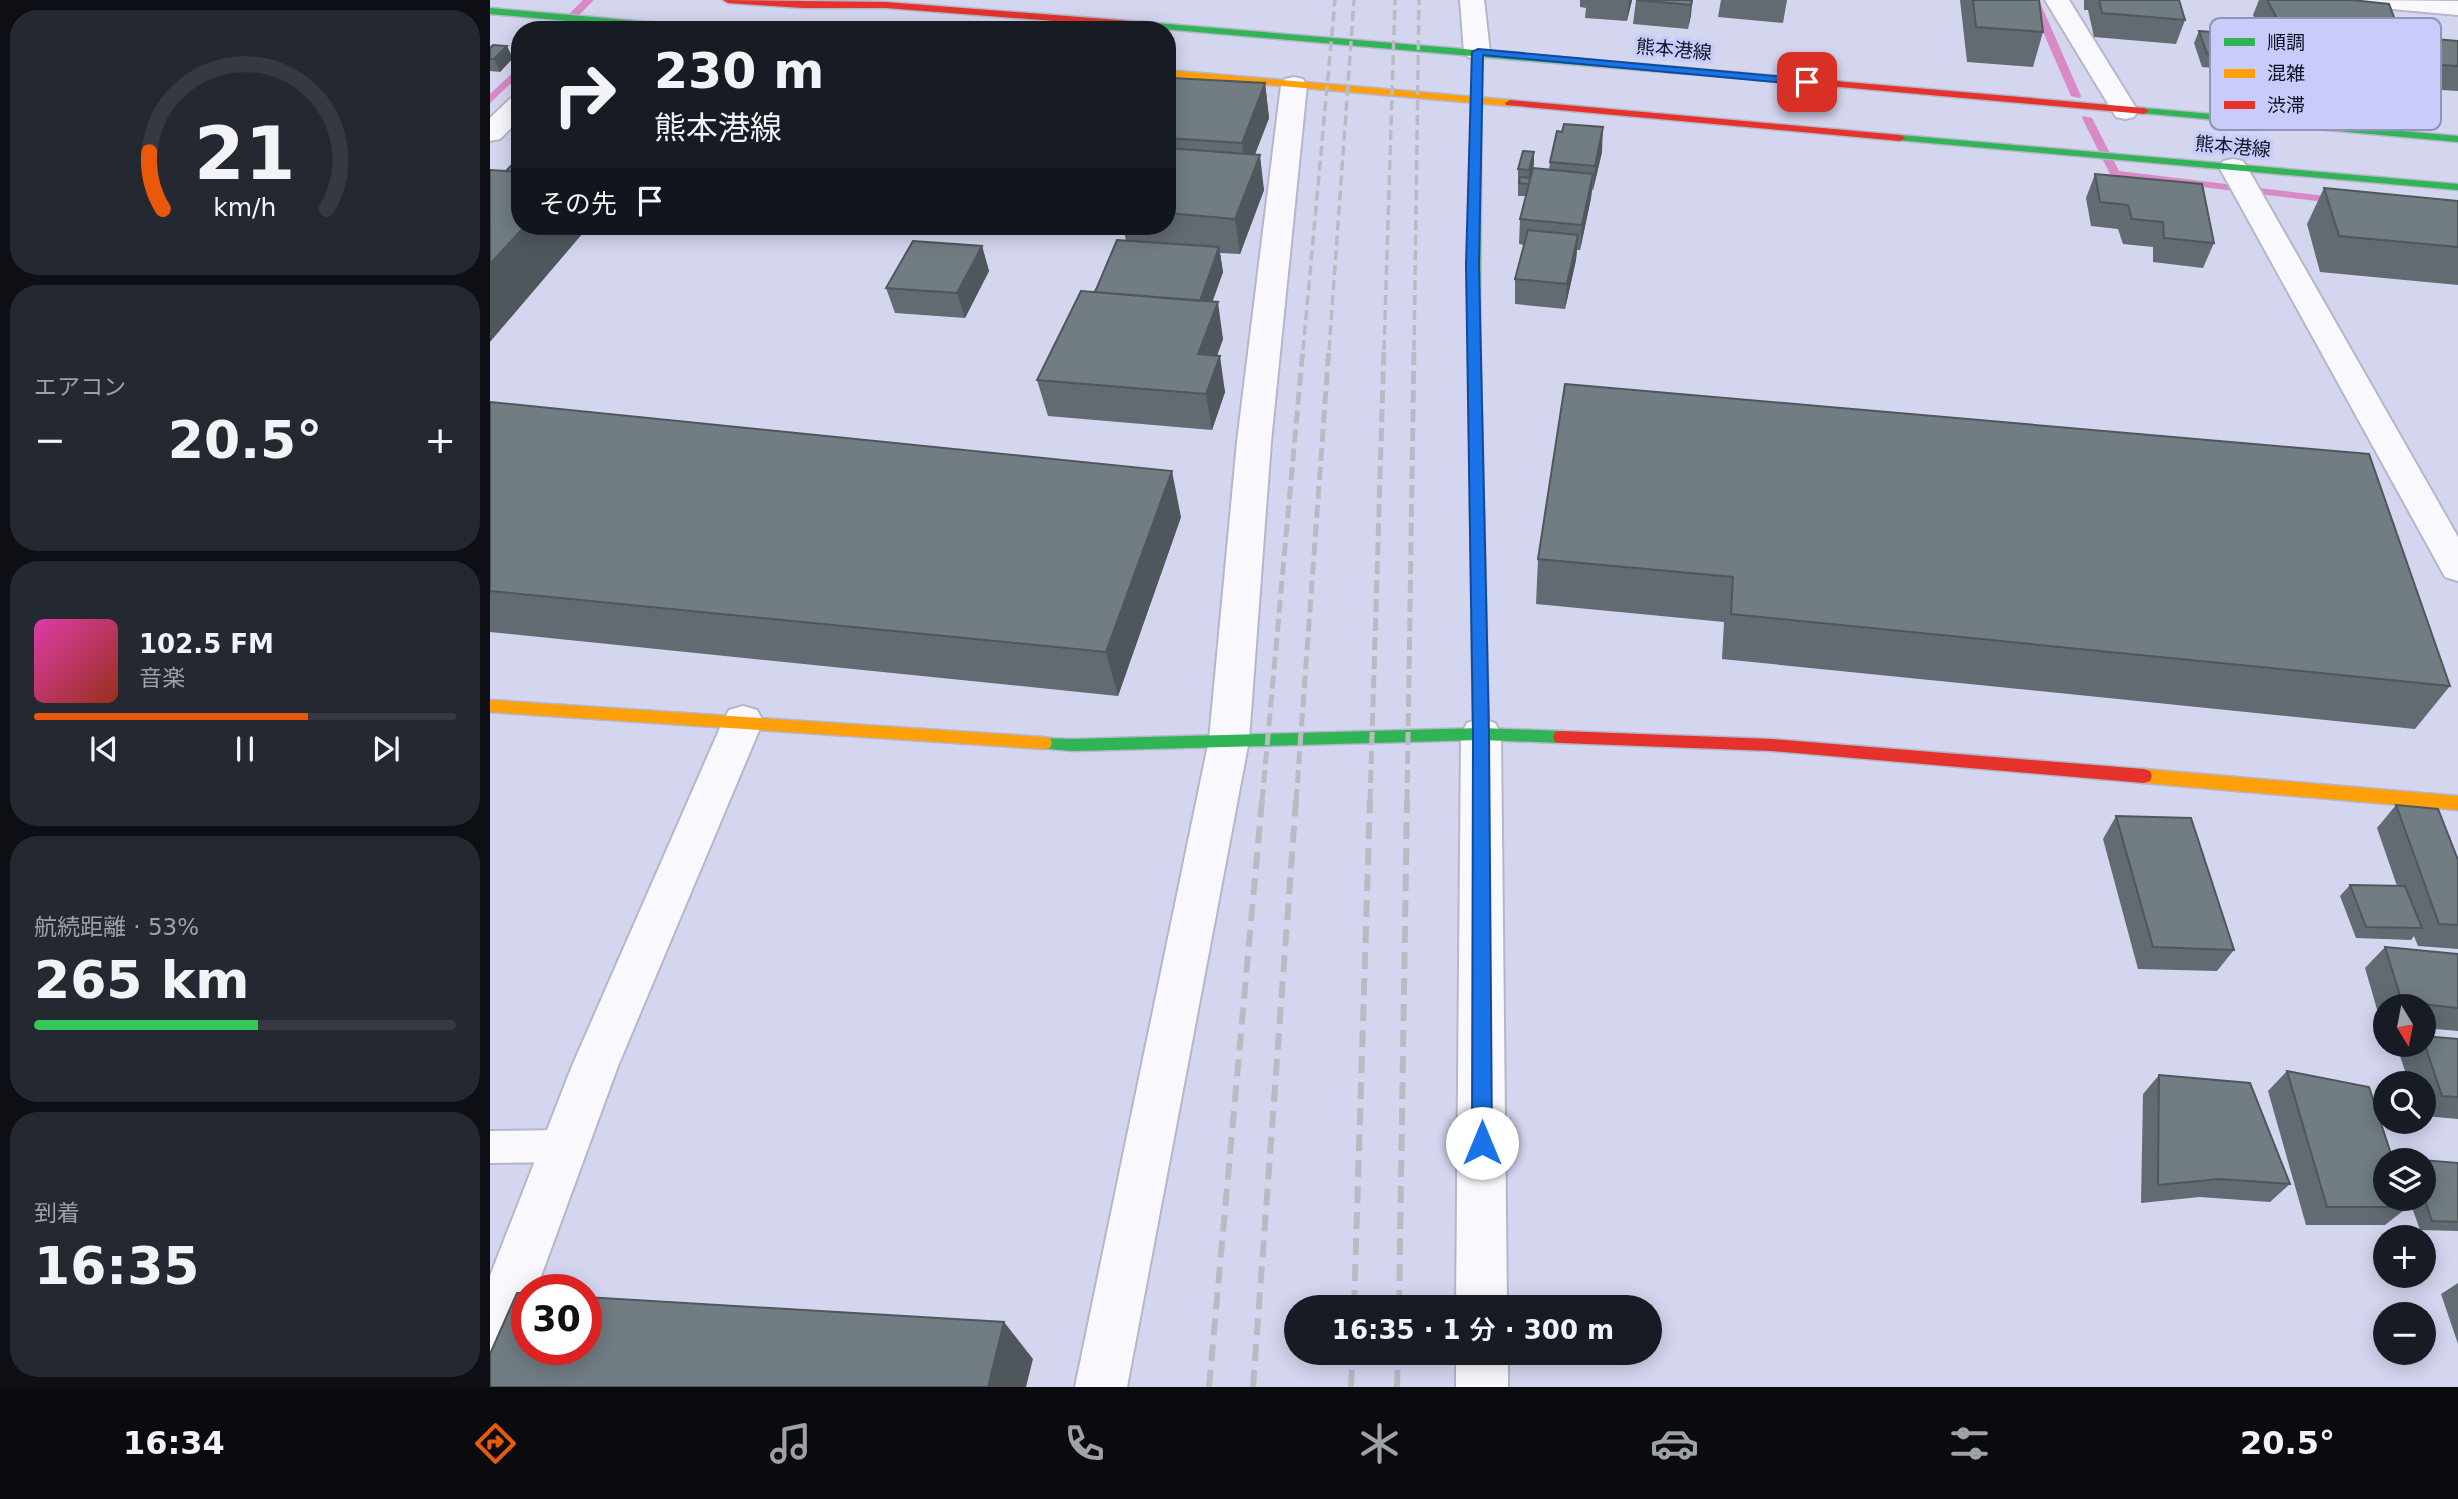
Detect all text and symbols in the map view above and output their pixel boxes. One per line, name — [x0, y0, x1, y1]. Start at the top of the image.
legend — [2210, 18, 2441, 130]
text: 順調 — [2267, 31, 2305, 53]
street label: 熊本港線 — [1635, 35, 1713, 63]
text: 230 m — [654, 43, 824, 100]
icon: right — [539, 49, 630, 140]
pin — [1777, 52, 1837, 112]
text: 混雑 — [2267, 62, 2305, 84]
icon: arrive — [1788, 63, 1826, 101]
text: 渋滞 — [2267, 94, 2305, 116]
text: 熊本港線 — [654, 109, 782, 147]
text: 21 — [194, 111, 296, 196]
street label: 熊本港線 — [2194, 132, 2272, 160]
icon: arrive — [631, 182, 669, 220]
text: その先 — [539, 189, 617, 219]
text: km/h — [213, 193, 277, 222]
text: エアコン — [34, 374, 126, 400]
text: 20.5° — [168, 410, 322, 470]
text: − — [34, 418, 66, 462]
text: + — [424, 418, 456, 462]
text: 102.5 FM — [139, 629, 274, 659]
text: 音楽 — [139, 665, 185, 691]
icon: previous — [85, 730, 123, 768]
icon: pause — [226, 730, 264, 768]
icon: next — [367, 730, 405, 768]
text: 航続距離 · 53% — [34, 914, 199, 940]
text: 265 km — [34, 950, 249, 1010]
north arrow — [2373, 994, 2436, 1057]
map controls — [2373, 994, 2436, 1365]
button: search — [2373, 1071, 2436, 1134]
position arrow — [1445, 1106, 1519, 1180]
button: layers — [2373, 1148, 2436, 1211]
text: 到着 — [34, 1200, 80, 1226]
button: + — [2373, 1225, 2436, 1288]
text: 16:35 — [34, 1236, 200, 1296]
speed limit sign: 30 — [511, 1274, 602, 1365]
button: − — [2373, 1302, 2436, 1365]
text: 16:35 · 1 分 · 300 m — [1332, 1315, 1614, 1345]
icon: directions — [471, 1419, 520, 1468]
icon: music — [766, 1419, 815, 1468]
icon: phone — [1060, 1419, 1109, 1468]
icon: climate — [1355, 1419, 1404, 1468]
icon: car — [1650, 1419, 1699, 1468]
icon: filters — [1945, 1419, 1994, 1468]
text: 16:34 — [123, 1424, 225, 1462]
text: 20.5° — [2240, 1424, 2335, 1462]

